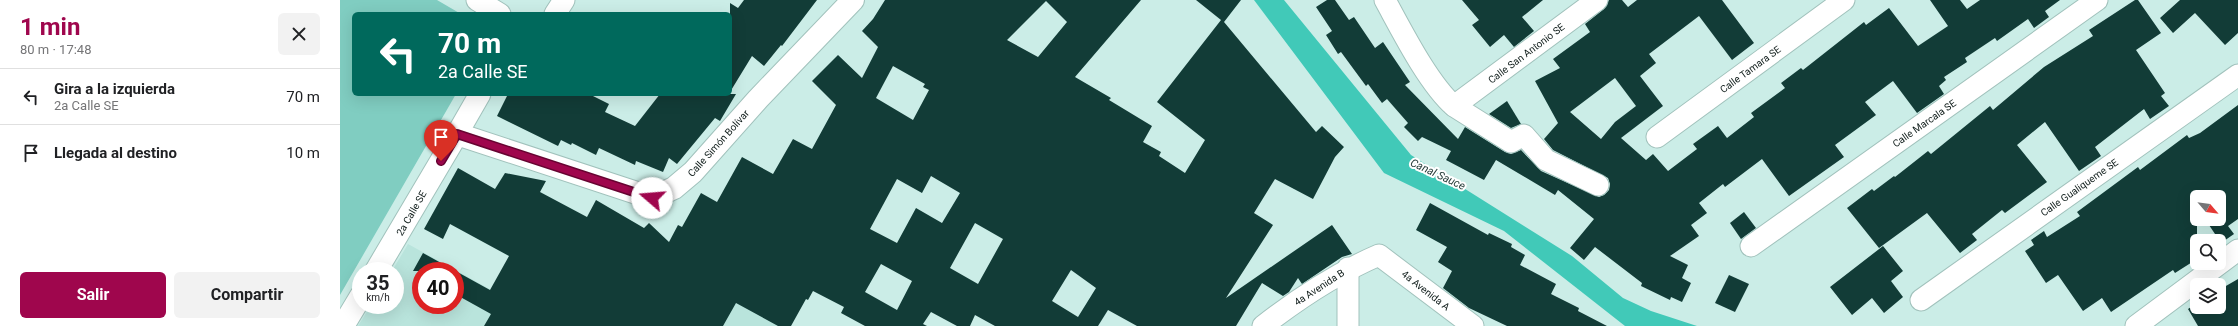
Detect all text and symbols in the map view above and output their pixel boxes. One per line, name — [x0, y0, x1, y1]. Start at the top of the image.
text: 1 min — [20, 13, 80, 41]
button: close — [278, 13, 320, 55]
street label: Calle San Antonio SE — [1486, 21, 1567, 86]
text: 70 m — [438, 27, 501, 60]
icon: left — [372, 28, 424, 80]
text: 80 m · 17:48 — [20, 42, 91, 57]
street label: Calle Tamara SE — [1718, 44, 1783, 95]
text: 2a Calle SE — [438, 61, 528, 82]
text: Gira a la izquierda — [54, 80, 175, 98]
icon: left — [20, 86, 42, 108]
text: 70 m — [286, 88, 320, 106]
street label: Calle Marcala SE — [1891, 97, 1958, 149]
text: 2a Calle SE — [54, 98, 119, 113]
street label: Calle Simón Bolívar — [686, 107, 752, 179]
pin — [424, 120, 458, 161]
icon: arrive — [430, 126, 452, 148]
icon: arrive — [20, 142, 42, 164]
text: Llegada al destino — [54, 144, 177, 162]
text: 10 m — [286, 144, 320, 162]
water label: Canal Sauce — [1408, 156, 1468, 193]
street label: Calle Gualiqueme SE — [2038, 156, 2120, 218]
position arrow — [631, 177, 673, 219]
street label: 2a Calle SE — [394, 189, 429, 238]
north arrow — [2190, 190, 2226, 226]
map controls — [2190, 190, 2226, 314]
button: search — [2190, 234, 2226, 270]
speed limit sign: 40 — [412, 262, 464, 314]
street label: 4a Avenida B — [1292, 267, 1346, 308]
street label: 4a Avenida A — [1399, 268, 1452, 313]
text: 35 — [367, 271, 389, 295]
button: Salir — [20, 272, 166, 318]
button: Compartir — [174, 272, 320, 318]
button: layers — [2190, 278, 2226, 314]
text: km/h — [366, 292, 390, 303]

